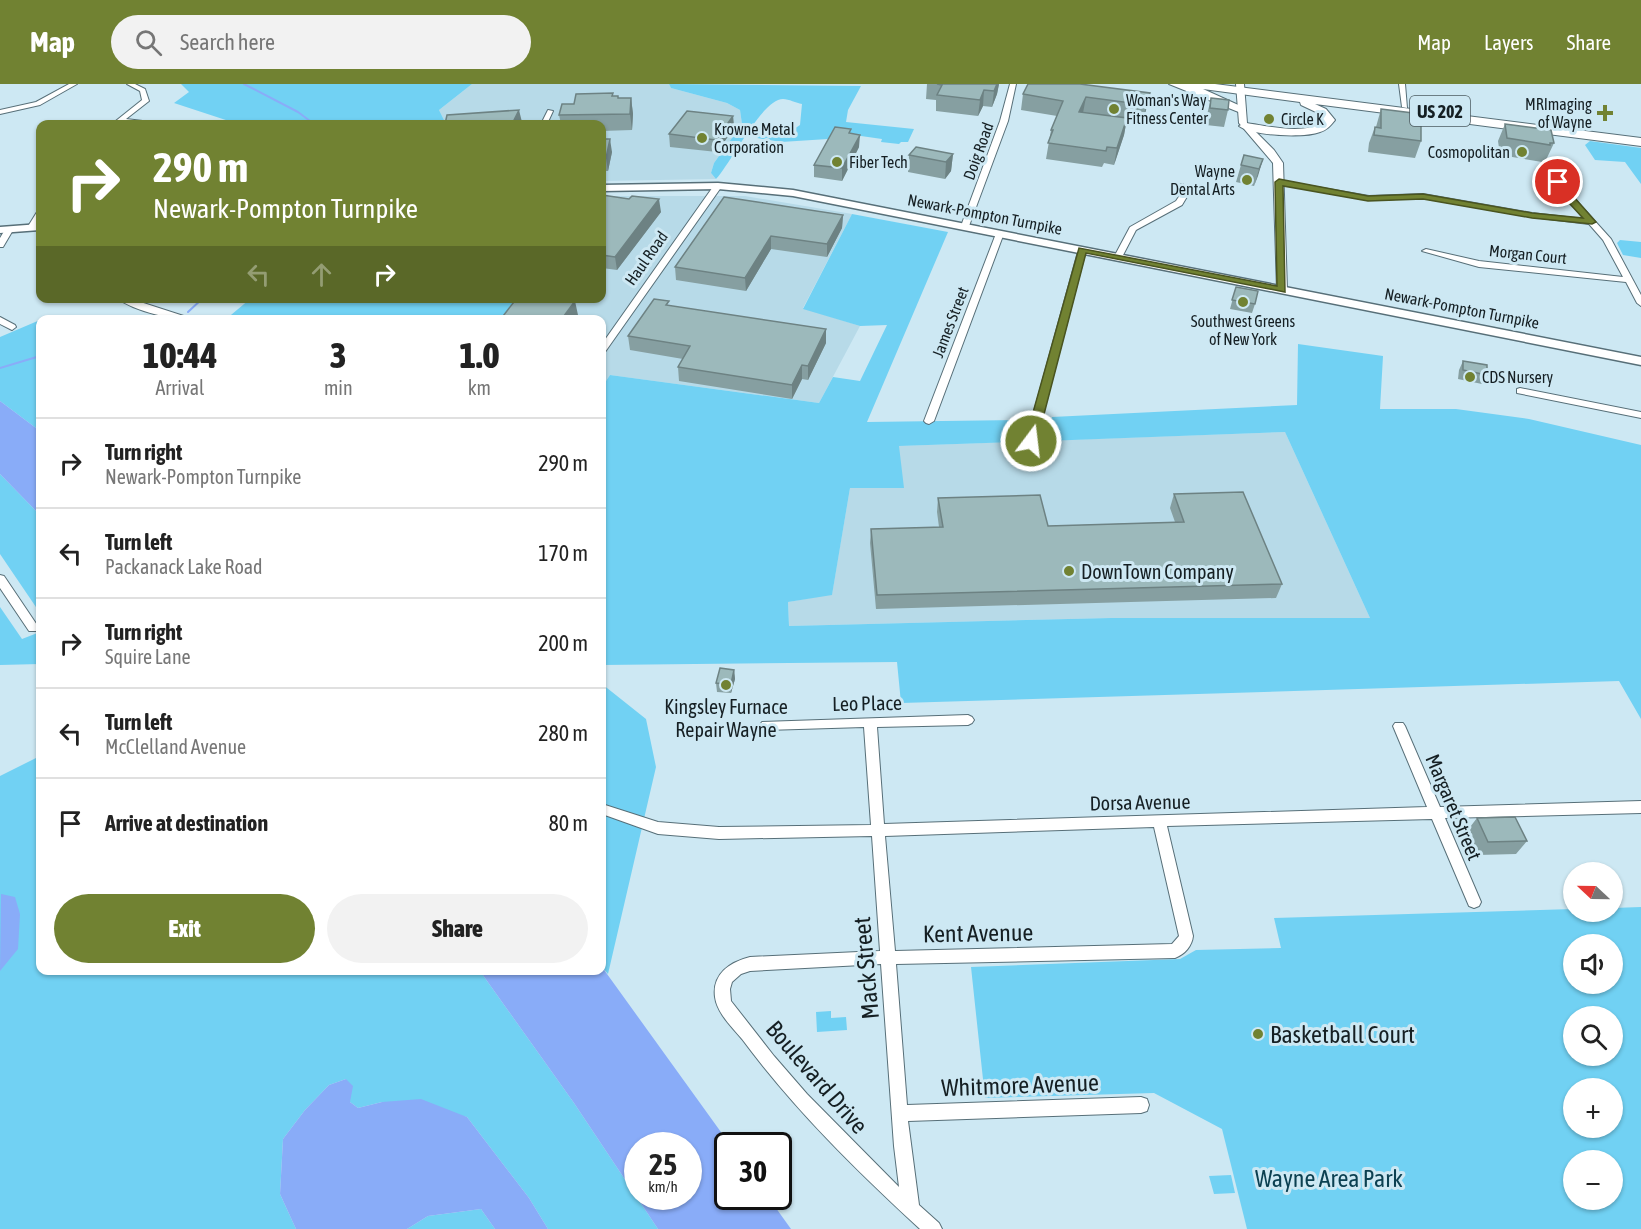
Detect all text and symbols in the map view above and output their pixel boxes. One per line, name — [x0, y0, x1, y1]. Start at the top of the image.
search box — [111, 15, 531, 69]
text: Map — [30, 26, 75, 58]
icon: search — [132, 26, 165, 59]
text: Search here — [180, 29, 275, 55]
text: Map — [1417, 30, 1451, 54]
text: Layers — [1484, 30, 1534, 54]
text: Share — [1567, 30, 1611, 54]
place label: Woman's Way Fitness Center — [1126, 91, 1208, 127]
place label: MRImaging of Wayne — [1525, 95, 1592, 132]
road number: US 202 — [1410, 96, 1470, 126]
marker: Woman's Way Fitness Center — [1107, 102, 1121, 116]
marker: MRImaging of Wayne — [1596, 104, 1614, 122]
place label: Circle K — [1281, 110, 1324, 128]
marker: Circle K — [1262, 112, 1276, 126]
place label: Krowne Metal Corporation — [714, 120, 796, 157]
street label: Doig Road — [959, 120, 998, 183]
marker: Krowne Metal Corporation — [695, 131, 709, 145]
text: 290 m — [153, 143, 248, 191]
place label: Cosmopolitan — [1428, 143, 1510, 162]
icon: right — [54, 144, 132, 222]
marker: Cosmopolitan — [1515, 145, 1529, 159]
place label: Fiber Tech — [849, 153, 908, 171]
marker: Fiber Tech — [830, 155, 844, 169]
pin — [1532, 156, 1583, 207]
place label: Wayne Dental Arts — [1170, 162, 1235, 198]
icon: arrive — [1541, 165, 1574, 198]
marker: Wayne Dental Arts — [1240, 173, 1254, 187]
street label: Newark-Pompton Turnpike — [906, 190, 1064, 239]
text: Newark-Pompton Turnpike — [153, 193, 418, 224]
street label: Haul Road — [621, 228, 671, 288]
street label: Morgan Court — [1488, 241, 1568, 268]
icon: left — [242, 258, 275, 291]
icon: ahead — [305, 258, 338, 291]
icon: right — [368, 258, 401, 291]
street label: James Street — [928, 284, 972, 360]
street label: Newark-Pompton Turnpike — [1383, 284, 1541, 333]
marker: Southwest Greens of New York — [1236, 295, 1250, 309]
place label: Southwest Greens of New York — [1191, 312, 1296, 348]
text: 10:44 — [143, 334, 217, 376]
text: 3 — [330, 334, 347, 376]
text: 1.0 — [459, 334, 499, 376]
place label: CDS Nursery — [1482, 368, 1554, 387]
marker: CDS Nursery — [1463, 370, 1477, 384]
text: Arrival — [156, 376, 204, 399]
text: min — [324, 376, 353, 399]
text: km — [468, 376, 491, 399]
position arrow — [999, 409, 1063, 473]
text: Turn right — [105, 439, 182, 465]
icon: right — [54, 447, 87, 480]
text: 290 m — [538, 450, 588, 476]
text: Newark-Pompton Turnpike — [105, 465, 301, 488]
text: Turn left — [105, 529, 172, 555]
icon: left — [54, 537, 87, 570]
text: 170 m — [538, 540, 588, 566]
text: Packanack Lake Road — [105, 555, 263, 578]
place label: DownTown Company — [1081, 560, 1234, 583]
marker: DownTown Company — [1062, 564, 1076, 578]
text: Turn right — [105, 619, 182, 645]
icon: right — [54, 627, 87, 660]
text: 200 m — [538, 630, 588, 656]
text: Squire Lane — [105, 645, 191, 668]
marker: Kingsley Furnace Repair Wayne — [719, 678, 733, 692]
street label: Leo Place — [832, 691, 902, 715]
place label: Kingsley Furnace Repair Wayne — [664, 695, 788, 741]
text: Turn left — [105, 709, 172, 735]
icon: left — [54, 717, 87, 750]
text: 280 m — [538, 720, 588, 746]
text: McClelland Avenue — [105, 735, 246, 758]
street label: Margaret Street — [1421, 751, 1487, 864]
street label: Dorsa Avenue — [1089, 790, 1191, 814]
icon: arrive — [54, 807, 87, 840]
text: Arrive at destination — [105, 810, 268, 836]
text: 80 m — [548, 810, 588, 836]
north arrow — [1563, 862, 1623, 922]
map controls — [1563, 862, 1623, 1210]
button: Exit — [54, 894, 315, 963]
button: Share — [327, 894, 588, 963]
street label: Mack Street — [848, 916, 884, 1020]
street label: Kent Avenue — [923, 919, 1033, 947]
button: sound — [1563, 934, 1623, 994]
button: search — [1563, 1006, 1623, 1066]
street label: Boulevard Drive — [761, 1015, 873, 1139]
place label: Basketball Court — [1270, 1021, 1415, 1048]
marker: Basketball Court — [1251, 1027, 1265, 1041]
street label: Whitmore Avenue — [941, 1069, 1099, 1101]
button: + — [1563, 1078, 1623, 1138]
speed limit sign: 30 — [714, 1132, 792, 1210]
text: 25 — [649, 1147, 677, 1181]
button: − — [1563, 1150, 1623, 1210]
park label: Wayne Area Park — [1255, 1165, 1403, 1192]
text: km/h — [648, 1178, 678, 1195]

